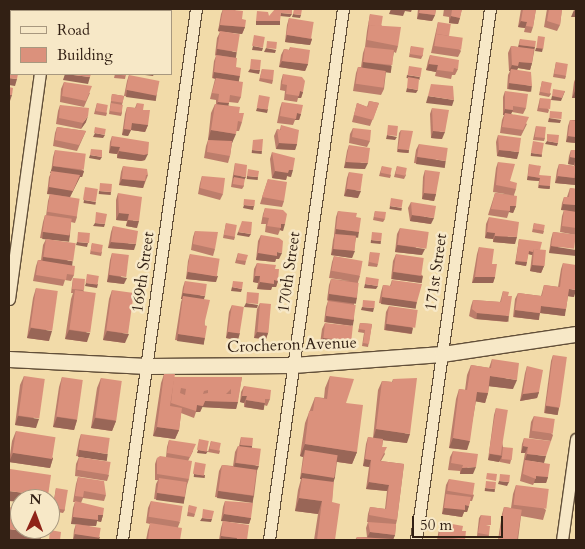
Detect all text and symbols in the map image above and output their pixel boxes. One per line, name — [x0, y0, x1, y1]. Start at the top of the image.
legend — [10, 10, 172, 75]
text: Road — [57, 20, 90, 40]
text: Building — [57, 45, 113, 65]
street label: 169th Street — [128, 230, 158, 314]
street label: 170th Street — [274, 230, 304, 314]
street label: 171st Street — [421, 232, 451, 312]
street label: Crocheron Avenue — [227, 333, 357, 357]
north arrow — [10, 489, 60, 539]
text: N — [29, 490, 42, 509]
scale bar — [415, 506, 506, 538]
text: 50 m — [420, 515, 452, 535]

